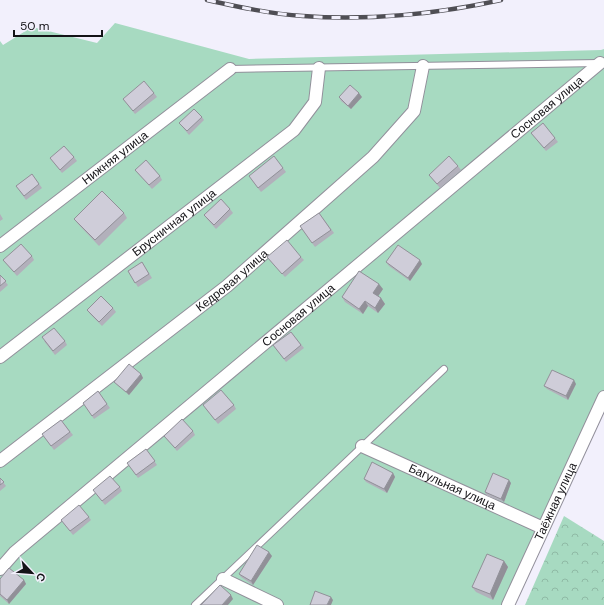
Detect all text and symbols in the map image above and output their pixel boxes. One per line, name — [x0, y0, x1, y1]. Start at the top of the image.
scale bar — [14, 12, 102, 38]
text: 50 m — [20, 18, 49, 34]
street label: Сосновая улица — [507, 72, 587, 142]
street label: Нижняя улица — [79, 127, 151, 188]
street label: Брусничная улица — [129, 185, 220, 260]
street label: Кедровая улица — [193, 245, 272, 315]
street label: Сосновая улица — [259, 280, 338, 350]
street label: Багульная улица — [406, 460, 499, 514]
street label: Таёжная улица — [531, 460, 581, 543]
north arrow — [12, 553, 52, 593]
text: С — [33, 571, 49, 584]

